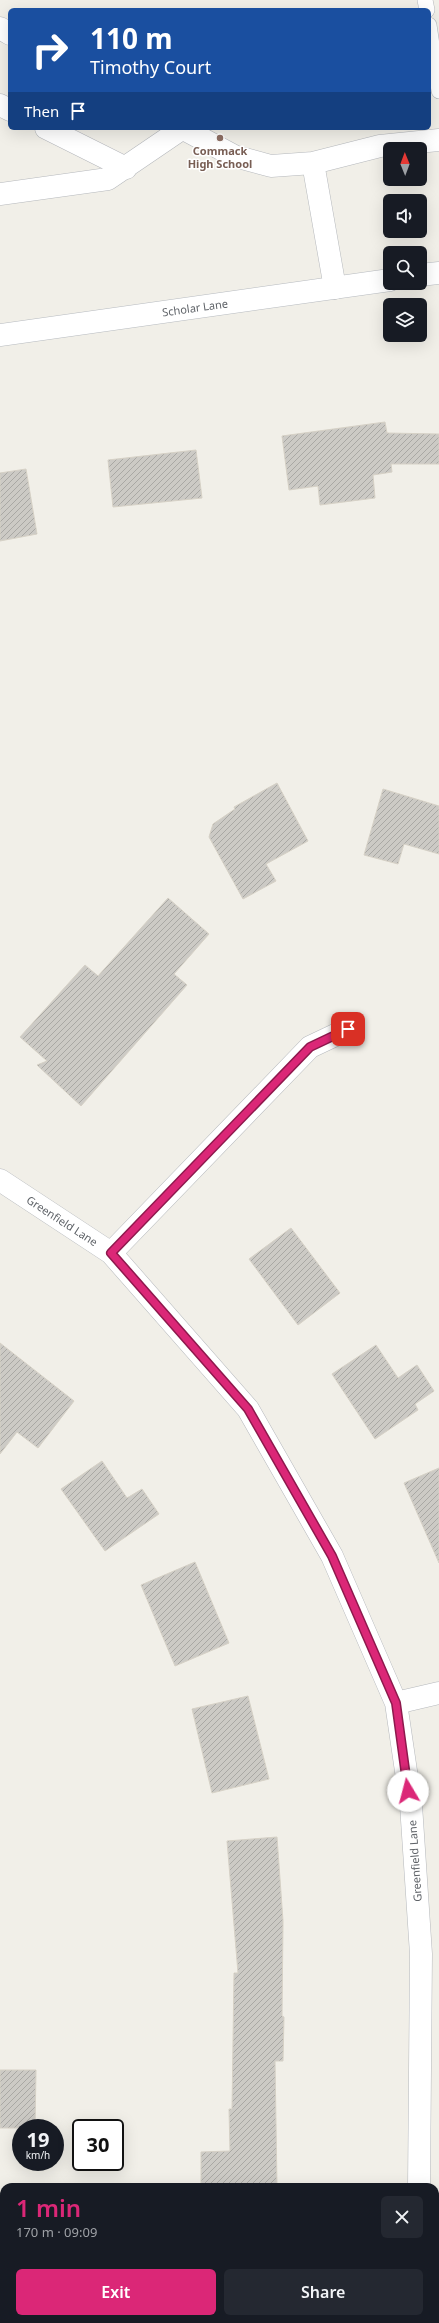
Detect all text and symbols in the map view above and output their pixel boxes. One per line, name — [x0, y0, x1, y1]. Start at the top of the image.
text: 110 m — [90, 19, 173, 57]
icon: right — [24, 24, 76, 76]
text: Timothy Court — [90, 55, 211, 79]
icon: arrive — [67, 100, 89, 122]
text: Then — [24, 101, 59, 121]
marker: Commack High School — [215, 133, 225, 143]
north arrow — [383, 142, 427, 186]
map controls — [383, 142, 427, 342]
place label: Commack High School — [188, 143, 252, 171]
button: sound — [383, 194, 427, 238]
button: search — [383, 246, 427, 290]
street label: Scholar Lane — [161, 295, 229, 320]
button: layers — [383, 298, 427, 342]
pin — [331, 1012, 365, 1046]
icon: arrive — [337, 1018, 359, 1040]
street label: Greenfield Lane — [24, 1192, 101, 1249]
position arrow — [387, 1770, 429, 1812]
street label: Greenfield Lane — [404, 1820, 425, 1902]
speed limit sign: 30 — [72, 2119, 124, 2171]
text: 19 — [27, 2126, 49, 2153]
text: km/h — [26, 2148, 50, 2162]
text: 1 min — [16, 2191, 81, 2224]
button: close — [381, 2196, 423, 2238]
text: 170 m · 09:09 — [16, 2223, 97, 2241]
button: Exit — [16, 2269, 216, 2315]
button: Share — [224, 2269, 423, 2315]

